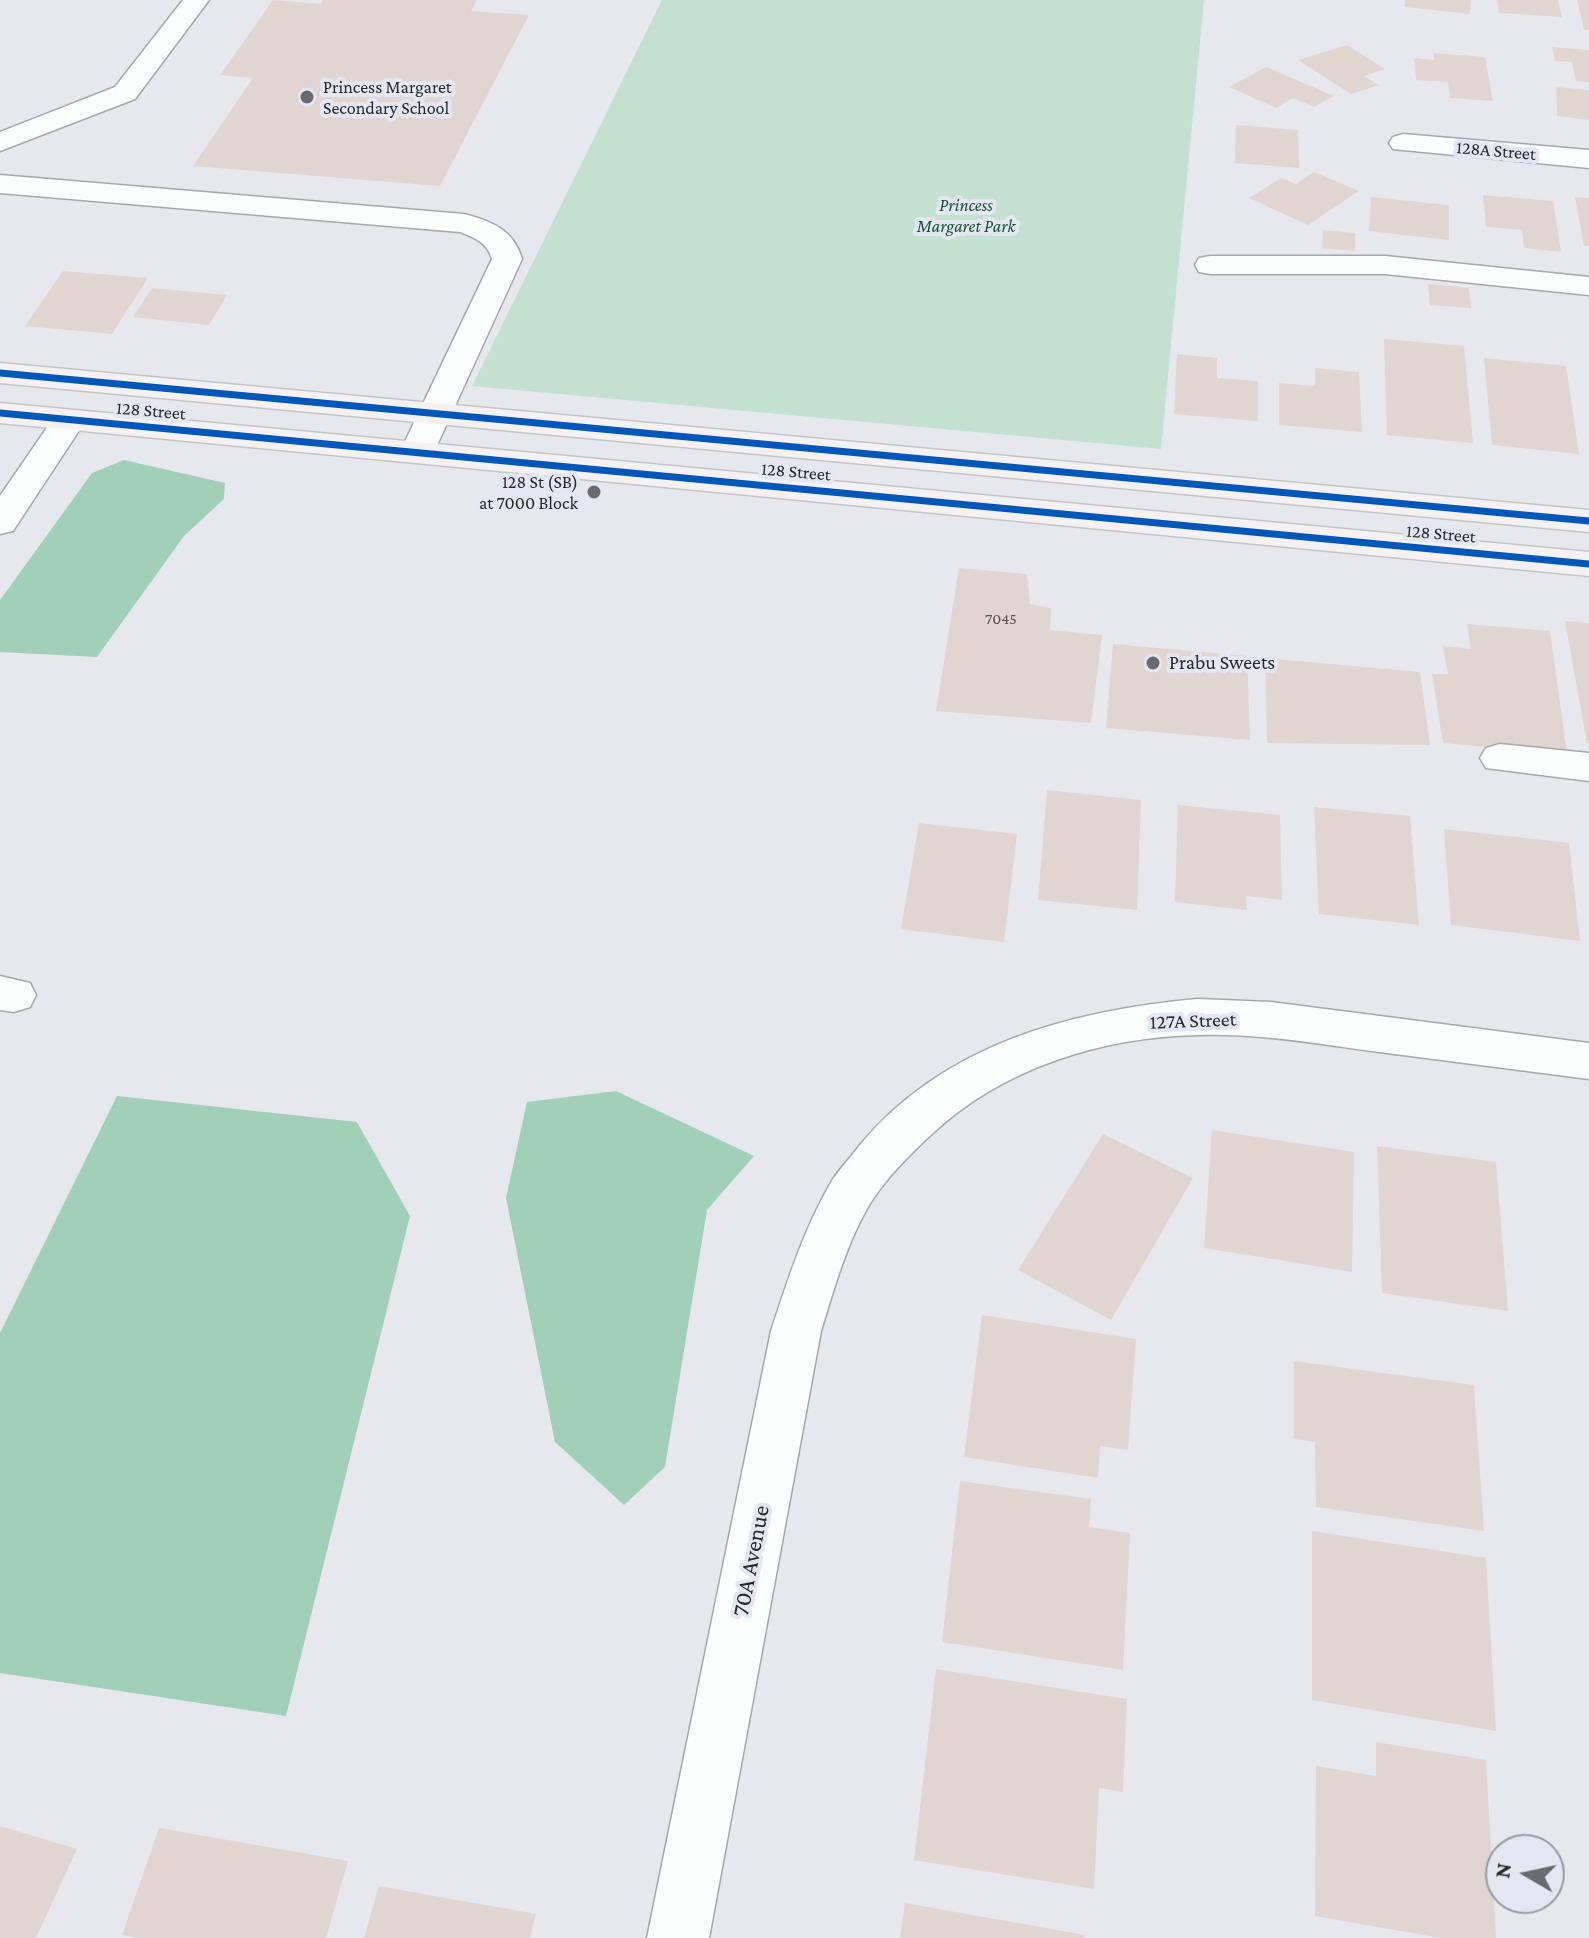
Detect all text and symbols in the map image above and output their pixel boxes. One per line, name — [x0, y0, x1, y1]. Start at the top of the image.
place label: Princess Margaret Secondary School — [323, 76, 452, 118]
marker: Princess Margaret Secondary School — [298, 88, 316, 106]
street label: 128A Street — [1455, 137, 1537, 165]
park label: Princess Margaret Park — [917, 194, 1015, 236]
street label: 128 Street — [115, 397, 187, 425]
street label: 128 Street — [760, 458, 832, 486]
place label: 128 St (SB) at 7000 Block — [479, 471, 578, 514]
marker: 128 St (SB) at 7000 Block — [585, 483, 603, 501]
street label: 128 Street — [1405, 520, 1477, 548]
house number: 7045 — [985, 609, 1017, 629]
place label: Prabu Sweets — [1169, 651, 1275, 675]
marker: Prabu Sweets — [1144, 654, 1162, 672]
street label: 127A Street — [1149, 1007, 1237, 1035]
street label: 70A Avenue — [726, 1503, 776, 1619]
north arrow — [1485, 1834, 1565, 1914]
text: N — [1489, 1861, 1516, 1880]

